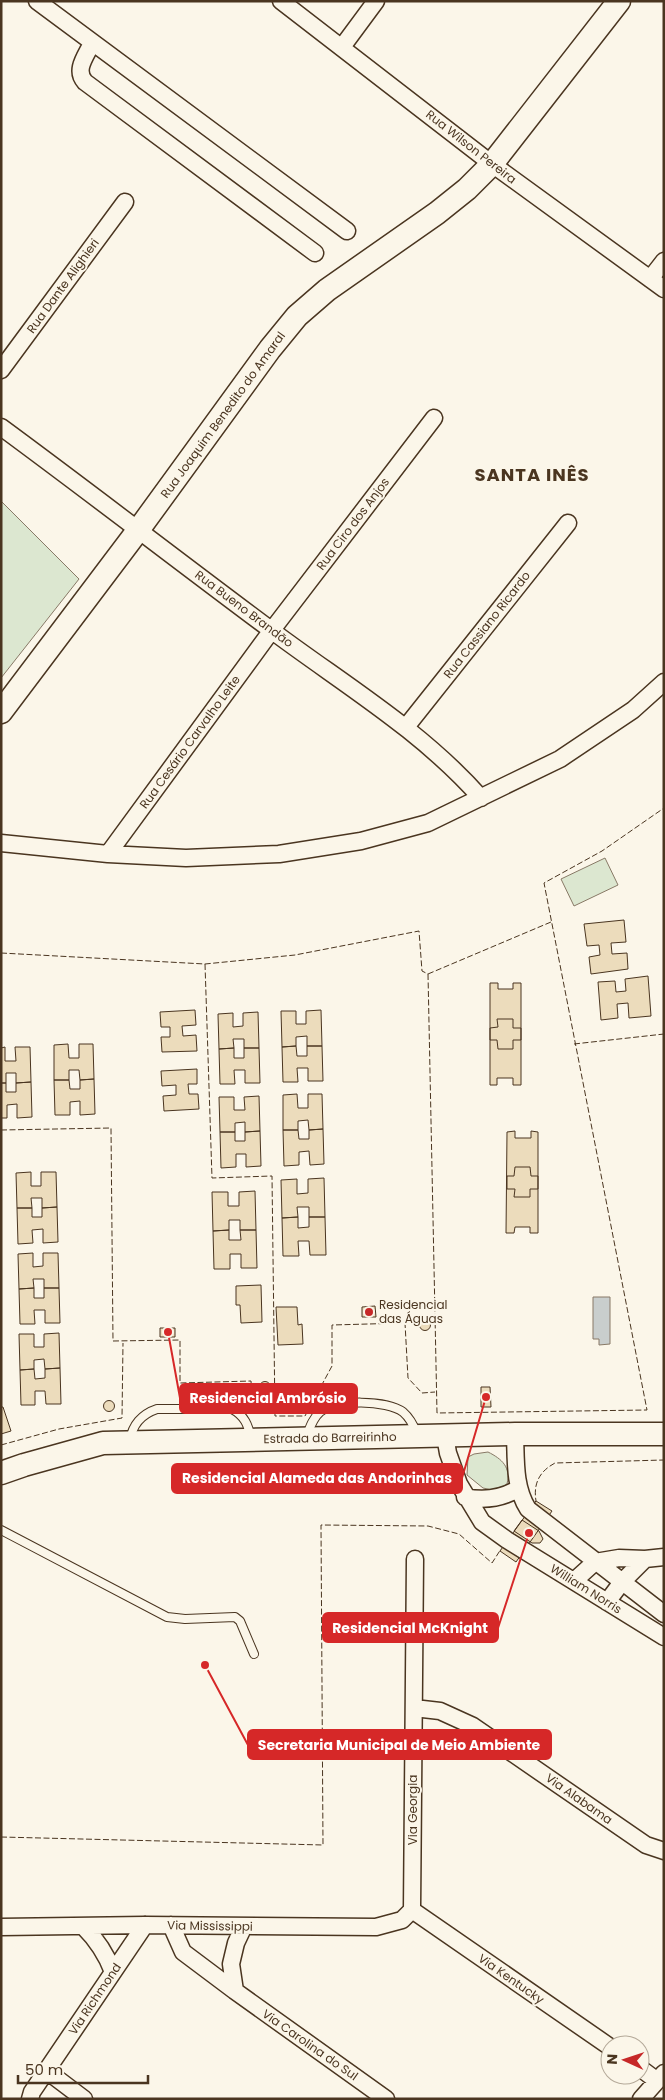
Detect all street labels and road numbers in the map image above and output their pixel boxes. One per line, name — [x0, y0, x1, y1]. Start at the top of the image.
street label: Rua Wilson Pereira — [423, 106, 520, 187]
street label: Rua Dante Alighieri — [22, 235, 103, 336]
street label: Rua Joaquim Benedito do Amaral — [156, 328, 289, 501]
street label: Rua Ciro dos Anjos — [312, 474, 393, 573]
street label: Rua Bueno Brandão — [192, 566, 297, 651]
street label: Rua Cassiano Ricardo — [439, 567, 534, 682]
street label: Rua Cesário Carvalho Leite — [135, 671, 244, 812]
street label: Estrada do Barreirinho — [263, 1428, 397, 1447]
street label: William Norris — [547, 1560, 625, 1617]
street label: Via Alabama — [542, 1769, 616, 1828]
street label: Via Georgia — [404, 1775, 421, 1845]
street label: Via Mississippi — [167, 1916, 253, 1935]
street label: Via Kentucky — [475, 1950, 548, 2008]
street label: Via Richmond — [64, 1959, 125, 2038]
street label: Via Carolina do Sul — [259, 2005, 362, 2084]

